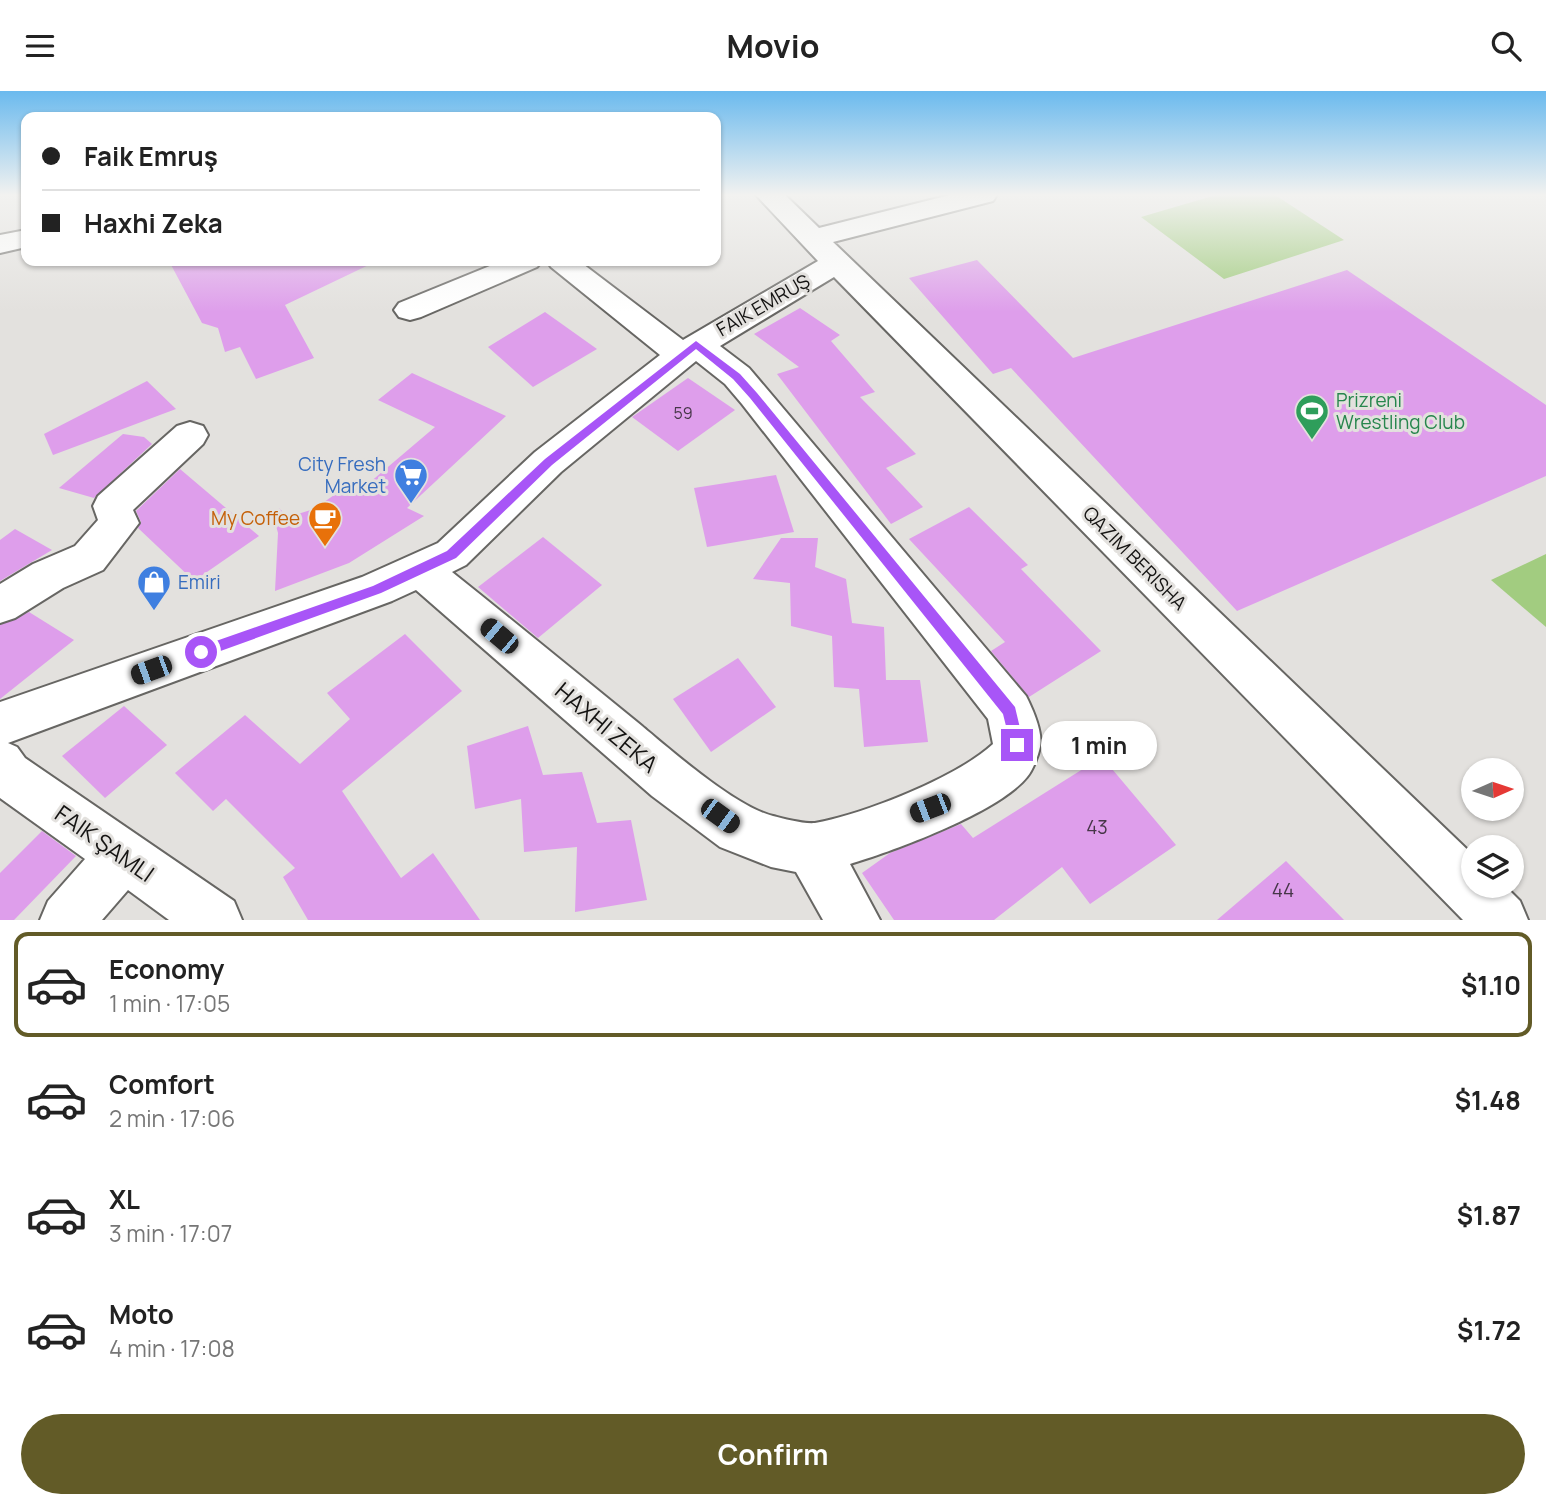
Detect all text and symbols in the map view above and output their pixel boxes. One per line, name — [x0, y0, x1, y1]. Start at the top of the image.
text: Movio — [727, 24, 819, 68]
icon: menu — [21, 27, 59, 65]
icon: search — [1487, 27, 1525, 65]
text: Faik Emruş — [84, 138, 218, 174]
text: Haxhi Zeka — [84, 205, 223, 241]
street label: FAIK EMRUŞ — [712, 268, 815, 342]
place label: Prizreni Wrestling Club — [1336, 387, 1465, 435]
sports icon: Prizreni Wrestling Club — [1293, 392, 1331, 441]
house number: 59 — [673, 402, 693, 424]
place label: City Fresh Market — [298, 451, 386, 499]
supermarket icon: City Fresh Market — [392, 456, 430, 505]
cafe icon: My Coffee — [306, 499, 344, 548]
street label: QAZIM BERISHA — [1077, 500, 1193, 616]
place label: My Coffee — [211, 505, 300, 531]
shop icon: Emiri — [135, 563, 173, 612]
place label: Emiri — [178, 569, 221, 595]
car — [477, 614, 522, 658]
route start — [185, 636, 217, 668]
car — [128, 653, 175, 687]
street label: HAXHI ZEKA — [549, 674, 666, 780]
callout: 1 min — [1042, 721, 1157, 769]
route end — [1001, 729, 1033, 761]
text: 1 min — [1071, 729, 1127, 761]
north arrow — [1461, 758, 1524, 821]
map controls — [1461, 758, 1524, 898]
car — [907, 791, 954, 825]
car — [697, 795, 744, 837]
street label: FAIK ŞAMLI — [49, 797, 161, 889]
house number: 43 — [1086, 814, 1108, 840]
button: layers — [1461, 835, 1524, 898]
house number: 44 — [1272, 877, 1294, 903]
text: Economy — [109, 951, 224, 987]
icon: car — [25, 953, 88, 1016]
text: $1.10 — [1461, 967, 1521, 1003]
text: 1 min · 17:05 — [109, 987, 230, 1019]
text: Comfort — [109, 1066, 215, 1102]
icon: car — [25, 1068, 88, 1131]
text: $1.48 — [1455, 1082, 1521, 1118]
text: 2 min · 17:06 — [109, 1102, 235, 1134]
text: XL — [109, 1181, 140, 1217]
icon: car — [25, 1183, 88, 1246]
text: $1.87 — [1457, 1197, 1521, 1233]
text: 3 min · 17:07 — [109, 1217, 232, 1249]
text: Moto — [109, 1296, 174, 1332]
icon: car — [25, 1298, 88, 1361]
text: $1.72 — [1457, 1312, 1521, 1348]
text: 4 min · 17:08 — [109, 1332, 235, 1364]
button: Confirm — [21, 1414, 1525, 1494]

